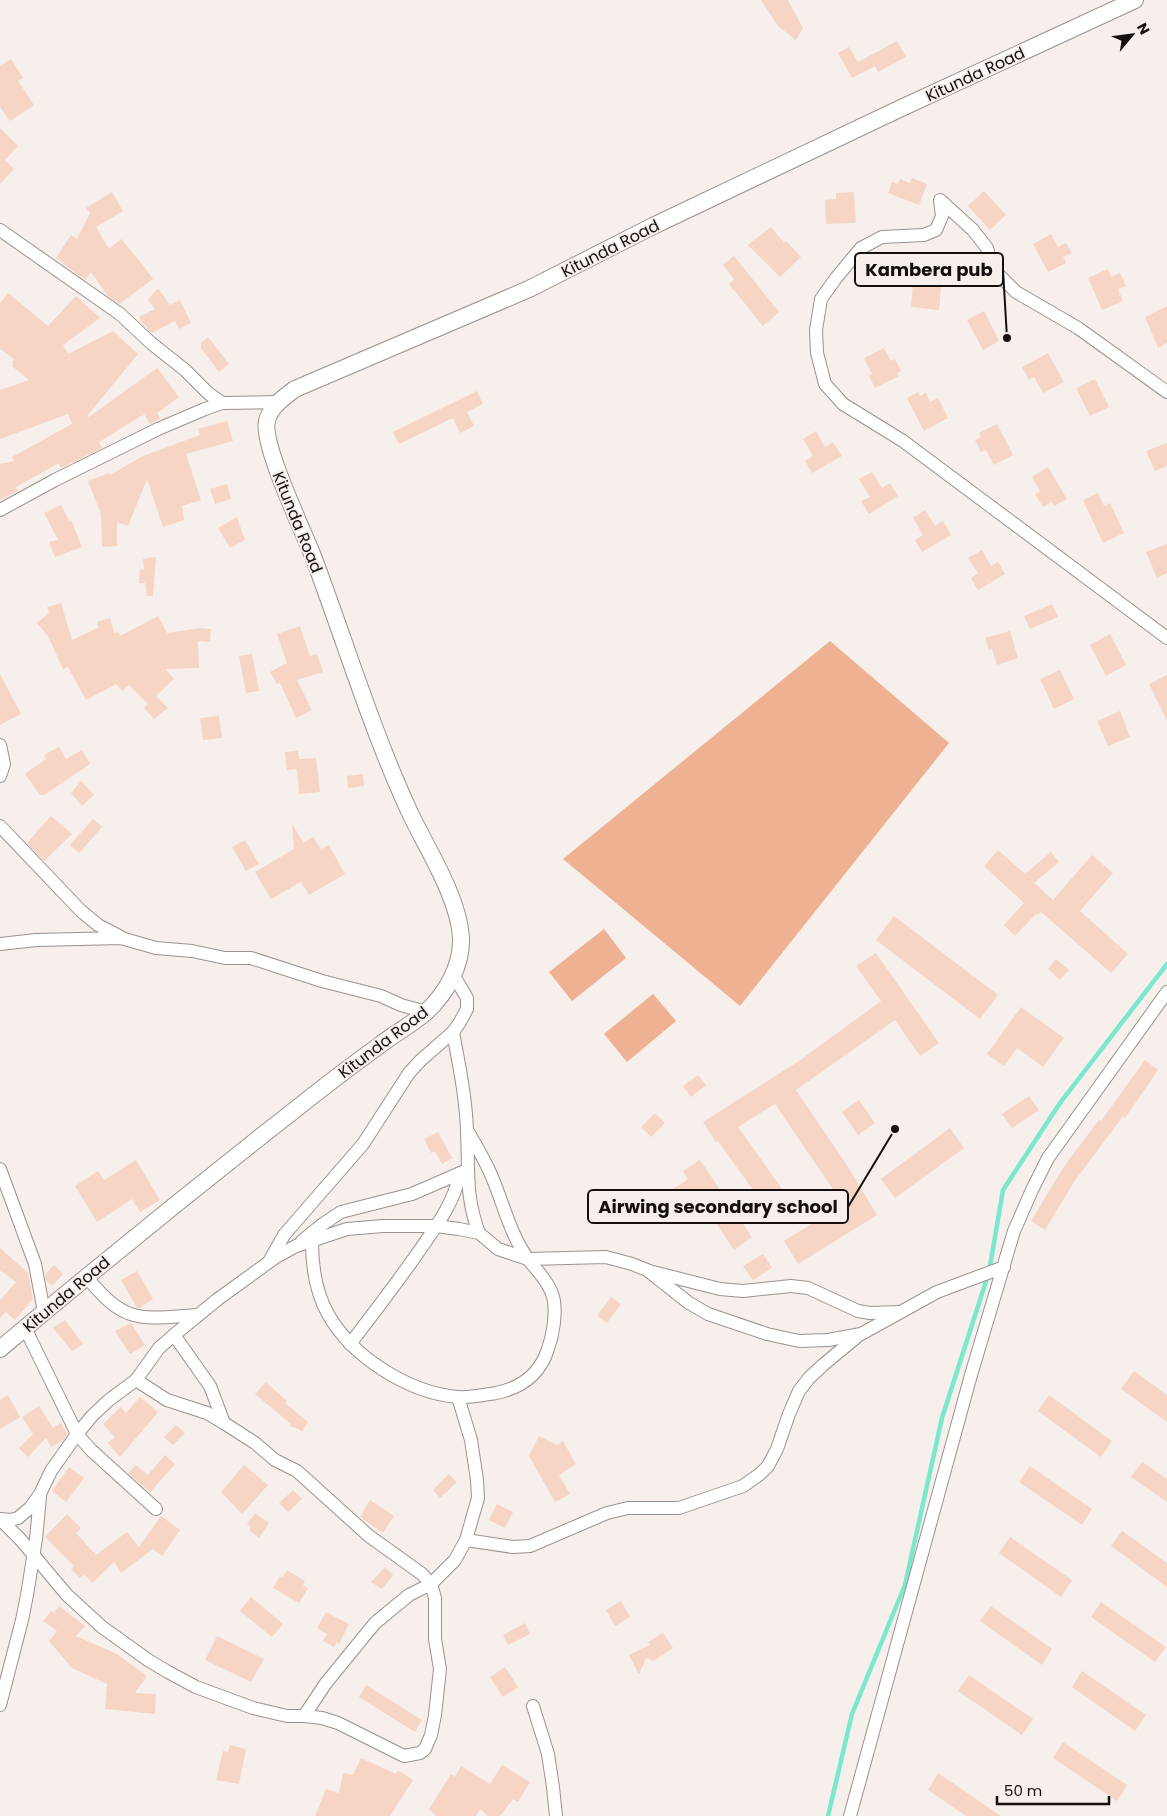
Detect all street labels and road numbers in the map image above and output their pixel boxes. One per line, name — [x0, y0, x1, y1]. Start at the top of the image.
street label: Kitunda Road — [922, 41, 1029, 108]
street label: Kitunda Road — [557, 214, 663, 283]
street label: Kitunda Road — [267, 468, 328, 576]
street label: Kitunda Road — [334, 1001, 433, 1084]
street label: Kitunda Road — [18, 1251, 115, 1338]

